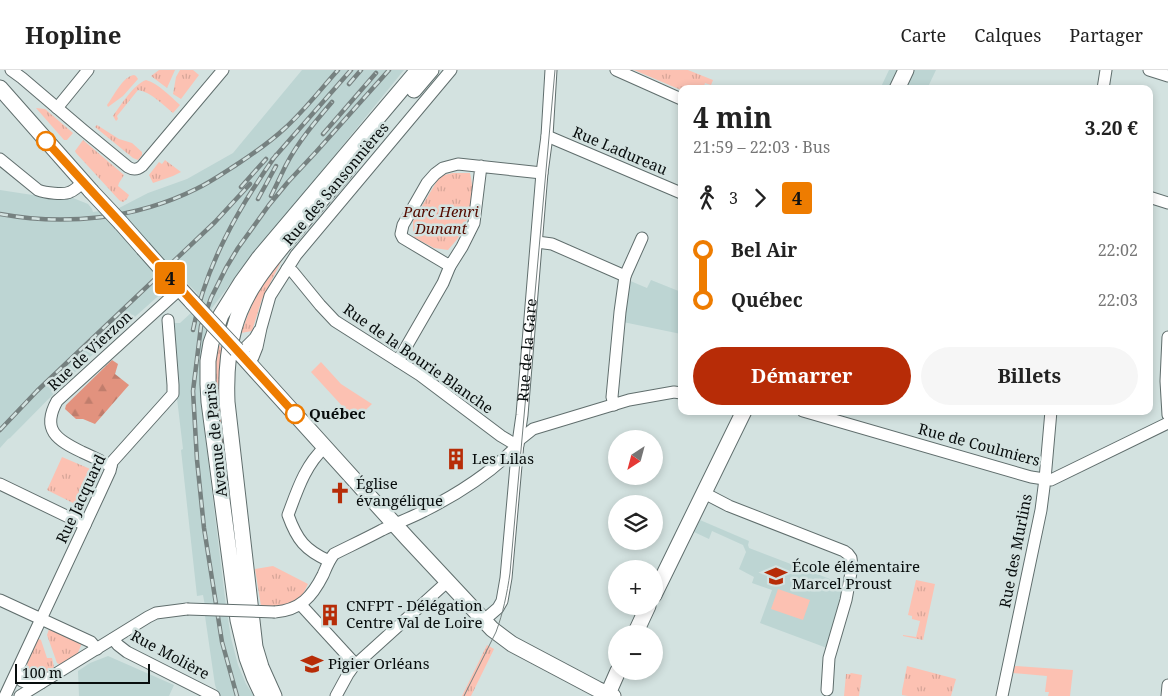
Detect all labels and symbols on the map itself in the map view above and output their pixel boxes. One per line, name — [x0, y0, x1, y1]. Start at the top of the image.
street label: Rue des Sansonnières — [278, 117, 393, 249]
street label: Rue Ladureau — [570, 121, 671, 179]
unlabelled marker — [36, 131, 56, 151]
park label: Parc Henri Dunant — [402, 201, 479, 238]
line badge: 4 — [154, 262, 186, 294]
street label: Rue de la Gare — [512, 298, 541, 403]
street label: Rue de la Bourie Blanche — [340, 299, 498, 418]
street label: Rue de Vierzon — [43, 306, 136, 395]
street label: Avenue de Paris — [199, 382, 231, 498]
place label: Québec — [309, 403, 366, 423]
marker: Québec — [285, 404, 305, 424]
street label: Rue de Coulmiers — [916, 418, 1043, 470]
north arrow — [608, 430, 662, 485]
building icon: Les Lilas — [443, 446, 469, 472]
place label: Les Lilas — [472, 448, 534, 468]
street label: Rue Jacquard — [51, 451, 109, 546]
place label: Église évangélique — [356, 473, 443, 510]
church icon: Église évangélique — [327, 480, 353, 506]
street label: Rue des Murlins — [994, 492, 1036, 610]
place label: École élémentaire Marcel Proust — [792, 556, 920, 593]
school or university icon: École élémentaire Marcel Proust — [763, 563, 789, 589]
place label: CNFPT - Délégation Centre Val de Loire — [346, 595, 483, 632]
building icon: CNFPT - Délégation Centre Val de Loire — [317, 602, 343, 628]
street label: Rue Molière — [128, 625, 213, 683]
school or university icon: Pigier Orléans — [299, 651, 325, 677]
place label: Pigier Orléans — [328, 653, 430, 673]
scale bar — [15, 661, 150, 684]

